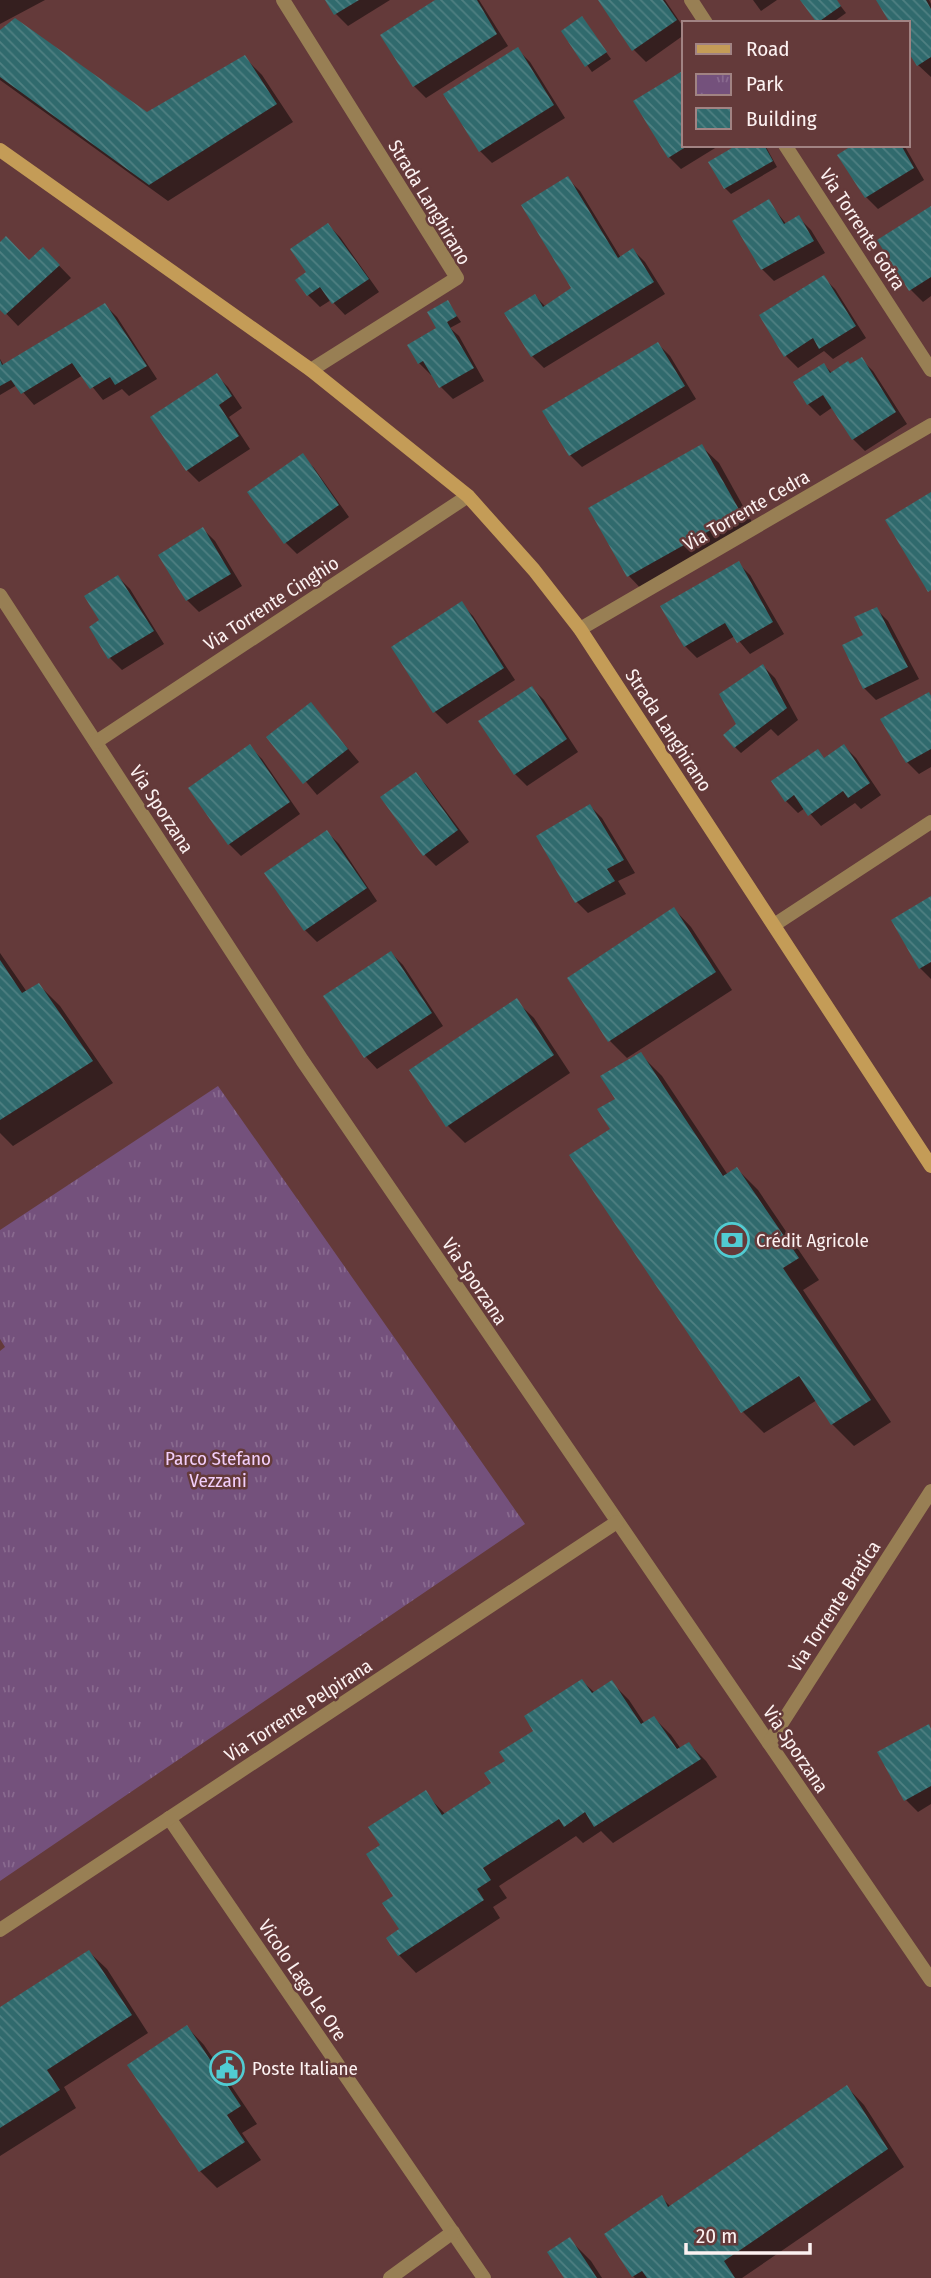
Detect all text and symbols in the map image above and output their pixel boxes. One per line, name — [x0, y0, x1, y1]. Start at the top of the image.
legend — [682, 21, 910, 147]
text: Road — [746, 36, 790, 62]
text: Park — [746, 71, 784, 97]
text: Building — [746, 106, 817, 132]
street label: Strada Langhirano — [383, 136, 476, 269]
street label: Via Torrente Gotra — [815, 164, 910, 294]
street label: Via Torrente Cedra — [679, 465, 814, 556]
street label: Via Torrente Cinghio — [200, 551, 343, 656]
street label: Strada Langhirano — [620, 665, 717, 796]
street label: Via Sporzana — [125, 761, 198, 858]
bank icon: Crédit Agricole — [713, 1221, 751, 1259]
place label: Crédit Agricole — [756, 1229, 869, 1252]
street label: Via Sporzana — [437, 1233, 512, 1329]
park label: Parco Stefano Vezzani — [165, 1447, 271, 1492]
street label: Via Torrente Bratica — [783, 1536, 885, 1676]
street label: Via Torrente Pelpirana — [220, 1654, 376, 1767]
street label: Via Sporzana — [758, 1701, 833, 1797]
street label: Vicolo Lago Le Ore — [254, 1915, 352, 2045]
public building icon: Poste Italiane — [208, 2049, 246, 2087]
place label: Poste Italiane — [252, 2057, 358, 2080]
scale bar — [686, 2212, 810, 2256]
text: 20 m — [696, 2223, 737, 2249]

